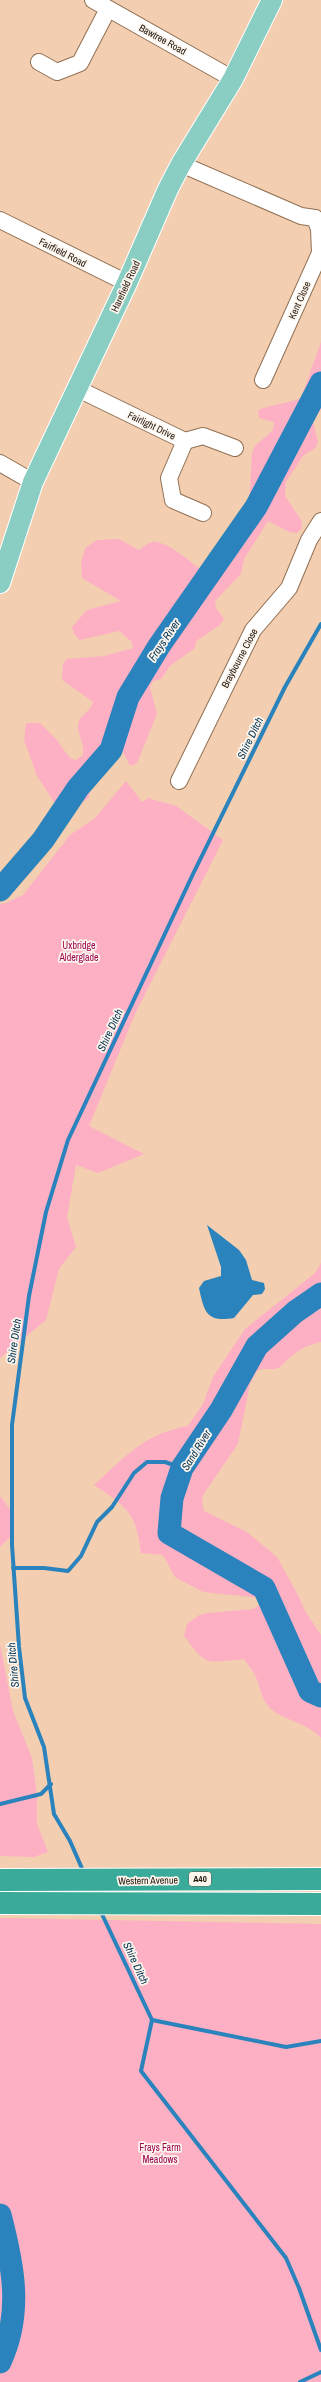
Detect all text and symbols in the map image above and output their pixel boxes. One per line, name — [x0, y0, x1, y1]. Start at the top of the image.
street label: Bawtree Road — [137, 21, 189, 58]
street label: Fairfield Road — [37, 235, 89, 270]
street label: Harefield Road — [108, 258, 143, 314]
street label: Kent Close — [285, 279, 314, 321]
street label: Fairlight Drive — [126, 408, 178, 443]
water label: Frays River — [145, 616, 183, 663]
street label: Braybourne Close — [218, 626, 261, 690]
water label: Shire Ditch — [234, 715, 266, 761]
park label: Uxbridge Alderglade — [58, 939, 99, 964]
water label: Shire Ditch — [94, 1007, 126, 1053]
water label: Shire Ditch — [4, 1318, 24, 1364]
water label: Sand River — [178, 1426, 214, 1473]
water label: Shire Ditch — [4, 1642, 22, 1688]
road number: A40 — [189, 1872, 211, 1886]
street label: Western Avenue — [118, 1873, 179, 1888]
water label: Shire Ditch — [120, 1940, 152, 1986]
park label: Frays Farm Meadows — [139, 2141, 181, 2166]

